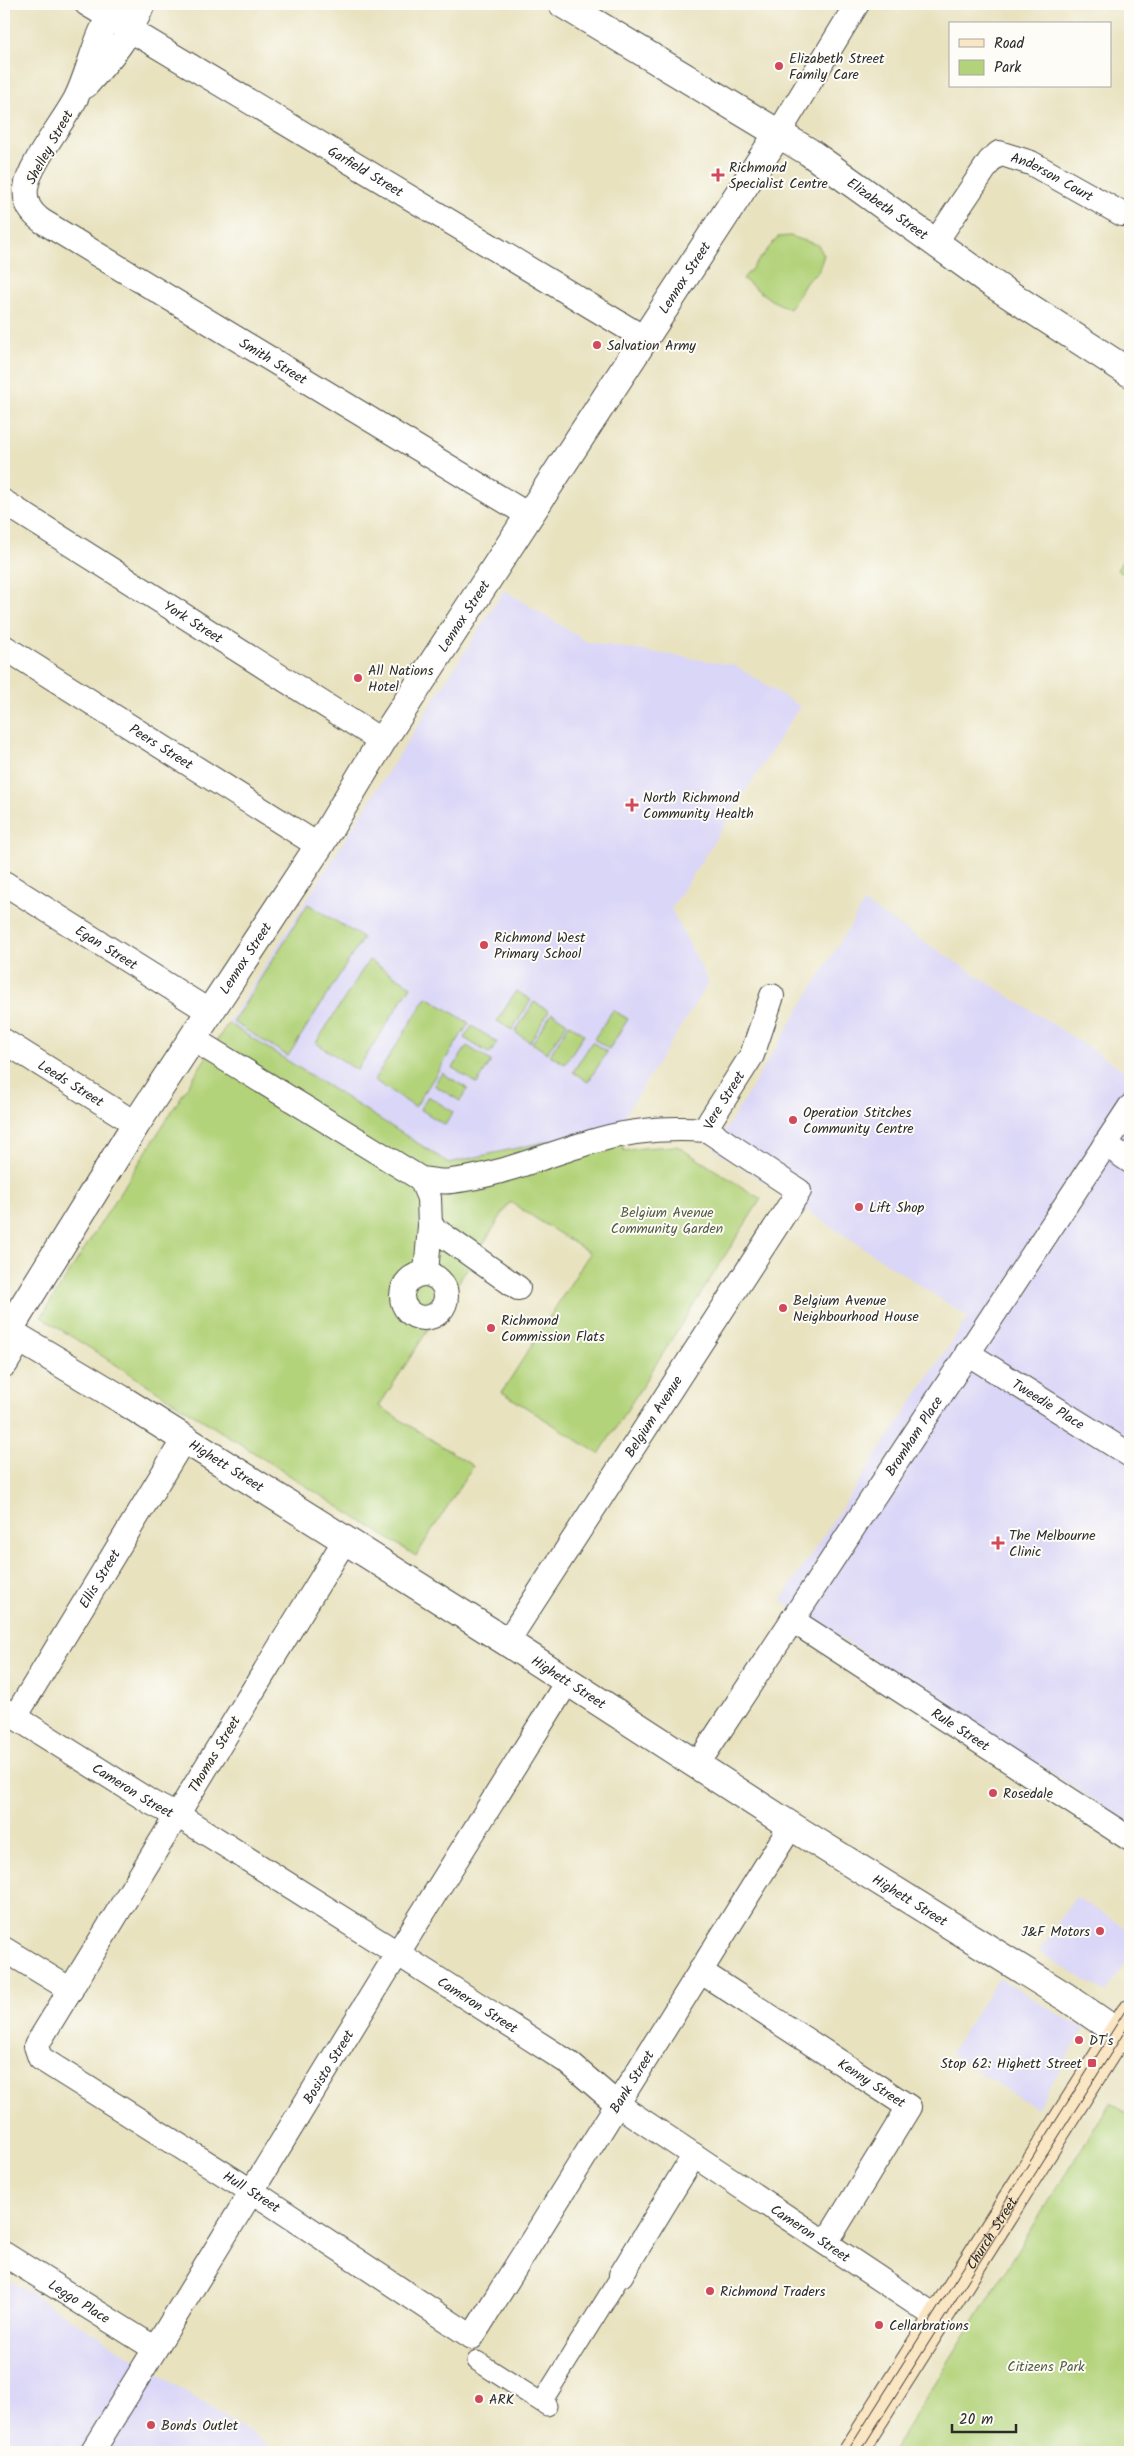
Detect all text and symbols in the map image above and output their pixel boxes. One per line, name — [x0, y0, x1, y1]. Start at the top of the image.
legend — [949, 22, 1112, 88]
text: Road — [994, 32, 1025, 56]
place label: Elizabeth Street Family Care — [789, 48, 885, 86]
text: Park — [994, 56, 1022, 80]
marker: Elizabeth Street Family Care — [773, 60, 785, 72]
street label: Shelley Street — [20, 106, 80, 189]
street label: Garfield Street — [323, 141, 408, 204]
street label: Anderson Court — [1008, 147, 1098, 208]
place label: Richmond Specialist Centre — [729, 157, 829, 195]
marker: Richmond Specialist Centre — [711, 168, 725, 182]
street label: Elizabeth Street — [842, 173, 933, 246]
street label: Lennox Street — [653, 237, 717, 319]
street label: Smith Street — [235, 333, 312, 391]
place label: Salvation Army — [607, 335, 696, 357]
marker: Salvation Army — [591, 339, 603, 351]
street label: Lennox Street — [433, 575, 496, 657]
street label: York Street — [159, 595, 227, 650]
place label: All Nations Hotel — [368, 660, 434, 698]
marker: All Nations Hotel — [352, 672, 364, 684]
street label: Peers Street — [124, 719, 198, 776]
place label: North Richmond Community Health — [643, 787, 754, 825]
marker: North Richmond Community Health — [625, 798, 639, 812]
street label: Lennox Street — [214, 918, 278, 999]
street label: Egan Street — [70, 920, 142, 976]
place label: Richmond West Primary School — [494, 927, 586, 965]
marker: Richmond West Primary School — [478, 939, 490, 951]
street label: Leeds Street — [33, 1055, 108, 1113]
street label: Vere Street — [698, 1066, 751, 1132]
place label: Operation Stitches Community Centre — [803, 1102, 914, 1140]
marker: Operation Stitches Community Centre — [787, 1114, 799, 1126]
place label: Lift Shop — [869, 1197, 925, 1219]
marker: Lift Shop — [853, 1201, 865, 1213]
park label: Belgium Avenue Community Garden — [611, 1202, 723, 1240]
place label: Belgium Avenue Neighbourhood House — [793, 1290, 920, 1328]
marker: Belgium Avenue Neighbourhood House — [777, 1302, 789, 1314]
place label: Richmond Commission Flats — [501, 1310, 605, 1348]
marker: Richmond Commission Flats — [485, 1322, 497, 1334]
street label: Belgium Avenue — [619, 1371, 689, 1462]
street label: Tweedie Place — [1007, 1374, 1089, 1436]
street label: Bromham Place — [880, 1391, 949, 1481]
street label: Highett Street — [184, 1434, 268, 1499]
place label: The Melbourne Clinic — [1009, 1525, 1096, 1563]
marker: The Melbourne Clinic — [991, 1536, 1005, 1550]
street label: Ellis Street — [74, 1545, 127, 1613]
street label: Highett Street — [526, 1650, 610, 1716]
street label: Rule Street — [927, 1703, 994, 1758]
street label: Thomas Street — [183, 1711, 247, 1797]
street label: Cameron Street — [87, 1758, 178, 1825]
place label: Rosedale — [1003, 1783, 1054, 1805]
marker: Rosedale — [987, 1787, 999, 1799]
street label: Highett Street — [867, 1869, 952, 1933]
place label: J&F Motors — [1021, 1921, 1090, 1943]
marker: J&F Motors — [1094, 1925, 1106, 1937]
street label: Cameron Street — [432, 1971, 522, 2040]
street label: Bosisto Street — [298, 2025, 360, 2108]
place label: DT's — [1089, 2030, 1114, 2052]
marker: DT's — [1073, 2034, 1085, 2046]
street label: Bank Street — [604, 2046, 661, 2118]
street label: Kenny Street — [833, 2053, 910, 2114]
place label: Stop 62: Highett Street — [940, 2053, 1083, 2075]
marker: Stop 62: Highett Street — [1086, 2057, 1098, 2069]
street label: Hull Street — [218, 2166, 285, 2219]
street label: Church Street — [961, 2193, 1024, 2274]
street label: Cameron Street — [766, 2199, 855, 2269]
street label: Leggo Place — [44, 2274, 115, 2330]
place label: Richmond Traders — [720, 2281, 825, 2303]
marker: Richmond Traders — [704, 2285, 716, 2297]
place label: Cellarbrations — [889, 2315, 969, 2337]
marker: Cellarbrations — [873, 2319, 885, 2331]
park label: Citizens Park — [1007, 2356, 1085, 2378]
place label: ARK — [489, 2389, 515, 2411]
marker: ARK — [473, 2393, 485, 2405]
scale bar — [952, 2401, 1015, 2433]
text: 20 m — [959, 2408, 993, 2432]
place label: Bonds Outlet — [161, 2415, 239, 2437]
marker: Bonds Outlet — [145, 2419, 157, 2431]

